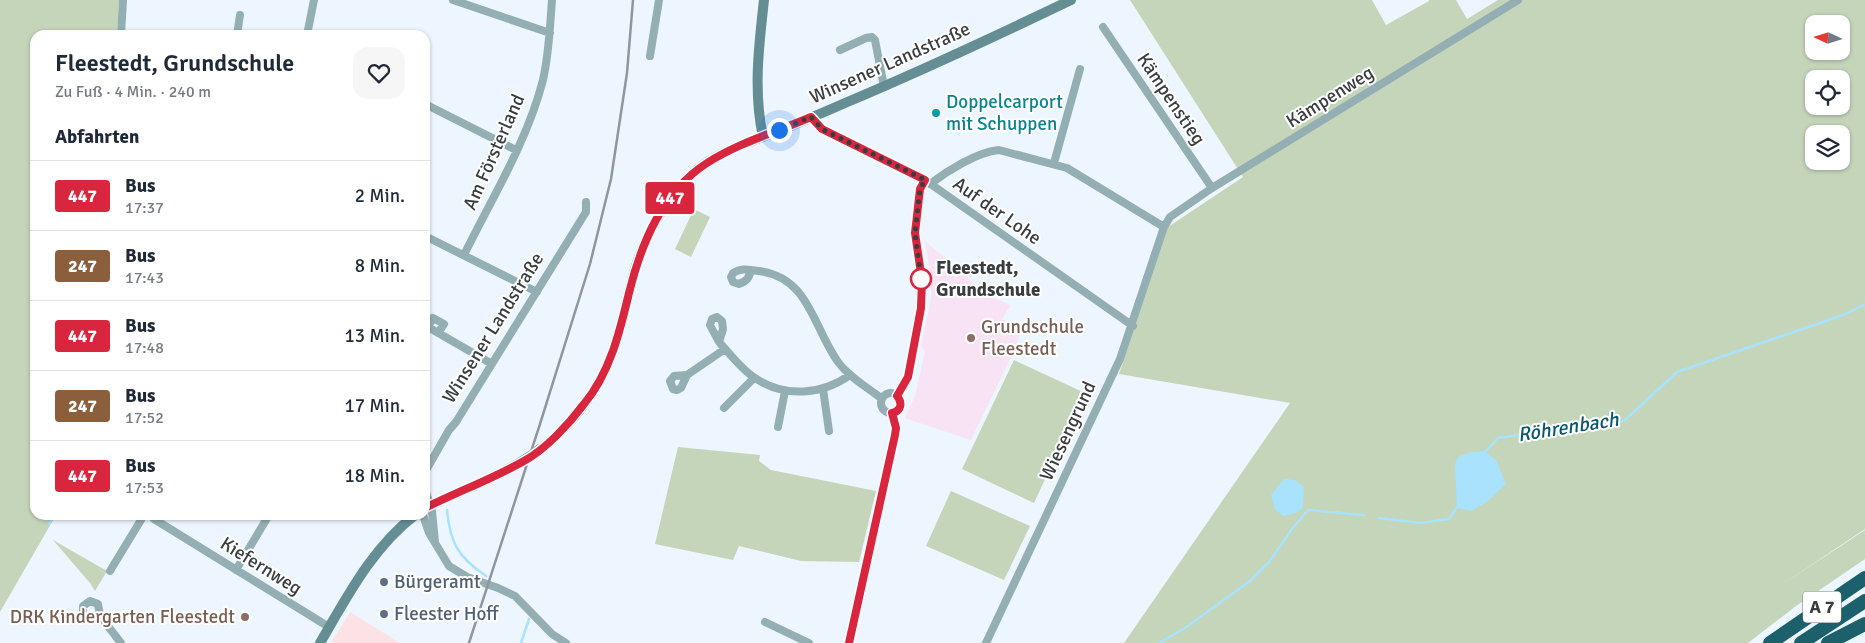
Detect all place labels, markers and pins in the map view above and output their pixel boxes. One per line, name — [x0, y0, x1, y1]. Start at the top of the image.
place label: Doppelcarport mit Schuppen — [946, 90, 1063, 136]
marker: Doppelcarport mit Schuppen — [930, 107, 942, 119]
place label: Fleestedt, Grundschule — [936, 256, 1040, 302]
marker: Fleestedt, Grundschule — [910, 268, 932, 290]
place label: Grundschule Fleestedt — [981, 315, 1084, 361]
marker: Grundschule Fleestedt — [965, 332, 977, 344]
place label: Bürgeramt — [394, 570, 481, 594]
marker: Bürgeramt — [378, 576, 390, 588]
place label: Fleester Hoff — [394, 602, 499, 626]
place label: DRK Kindergarten Fleestedt — [10, 605, 235, 629]
marker: Fleester Hoff — [378, 608, 390, 620]
marker: DRK Kindergarten Fleestedt — [239, 611, 251, 623]

